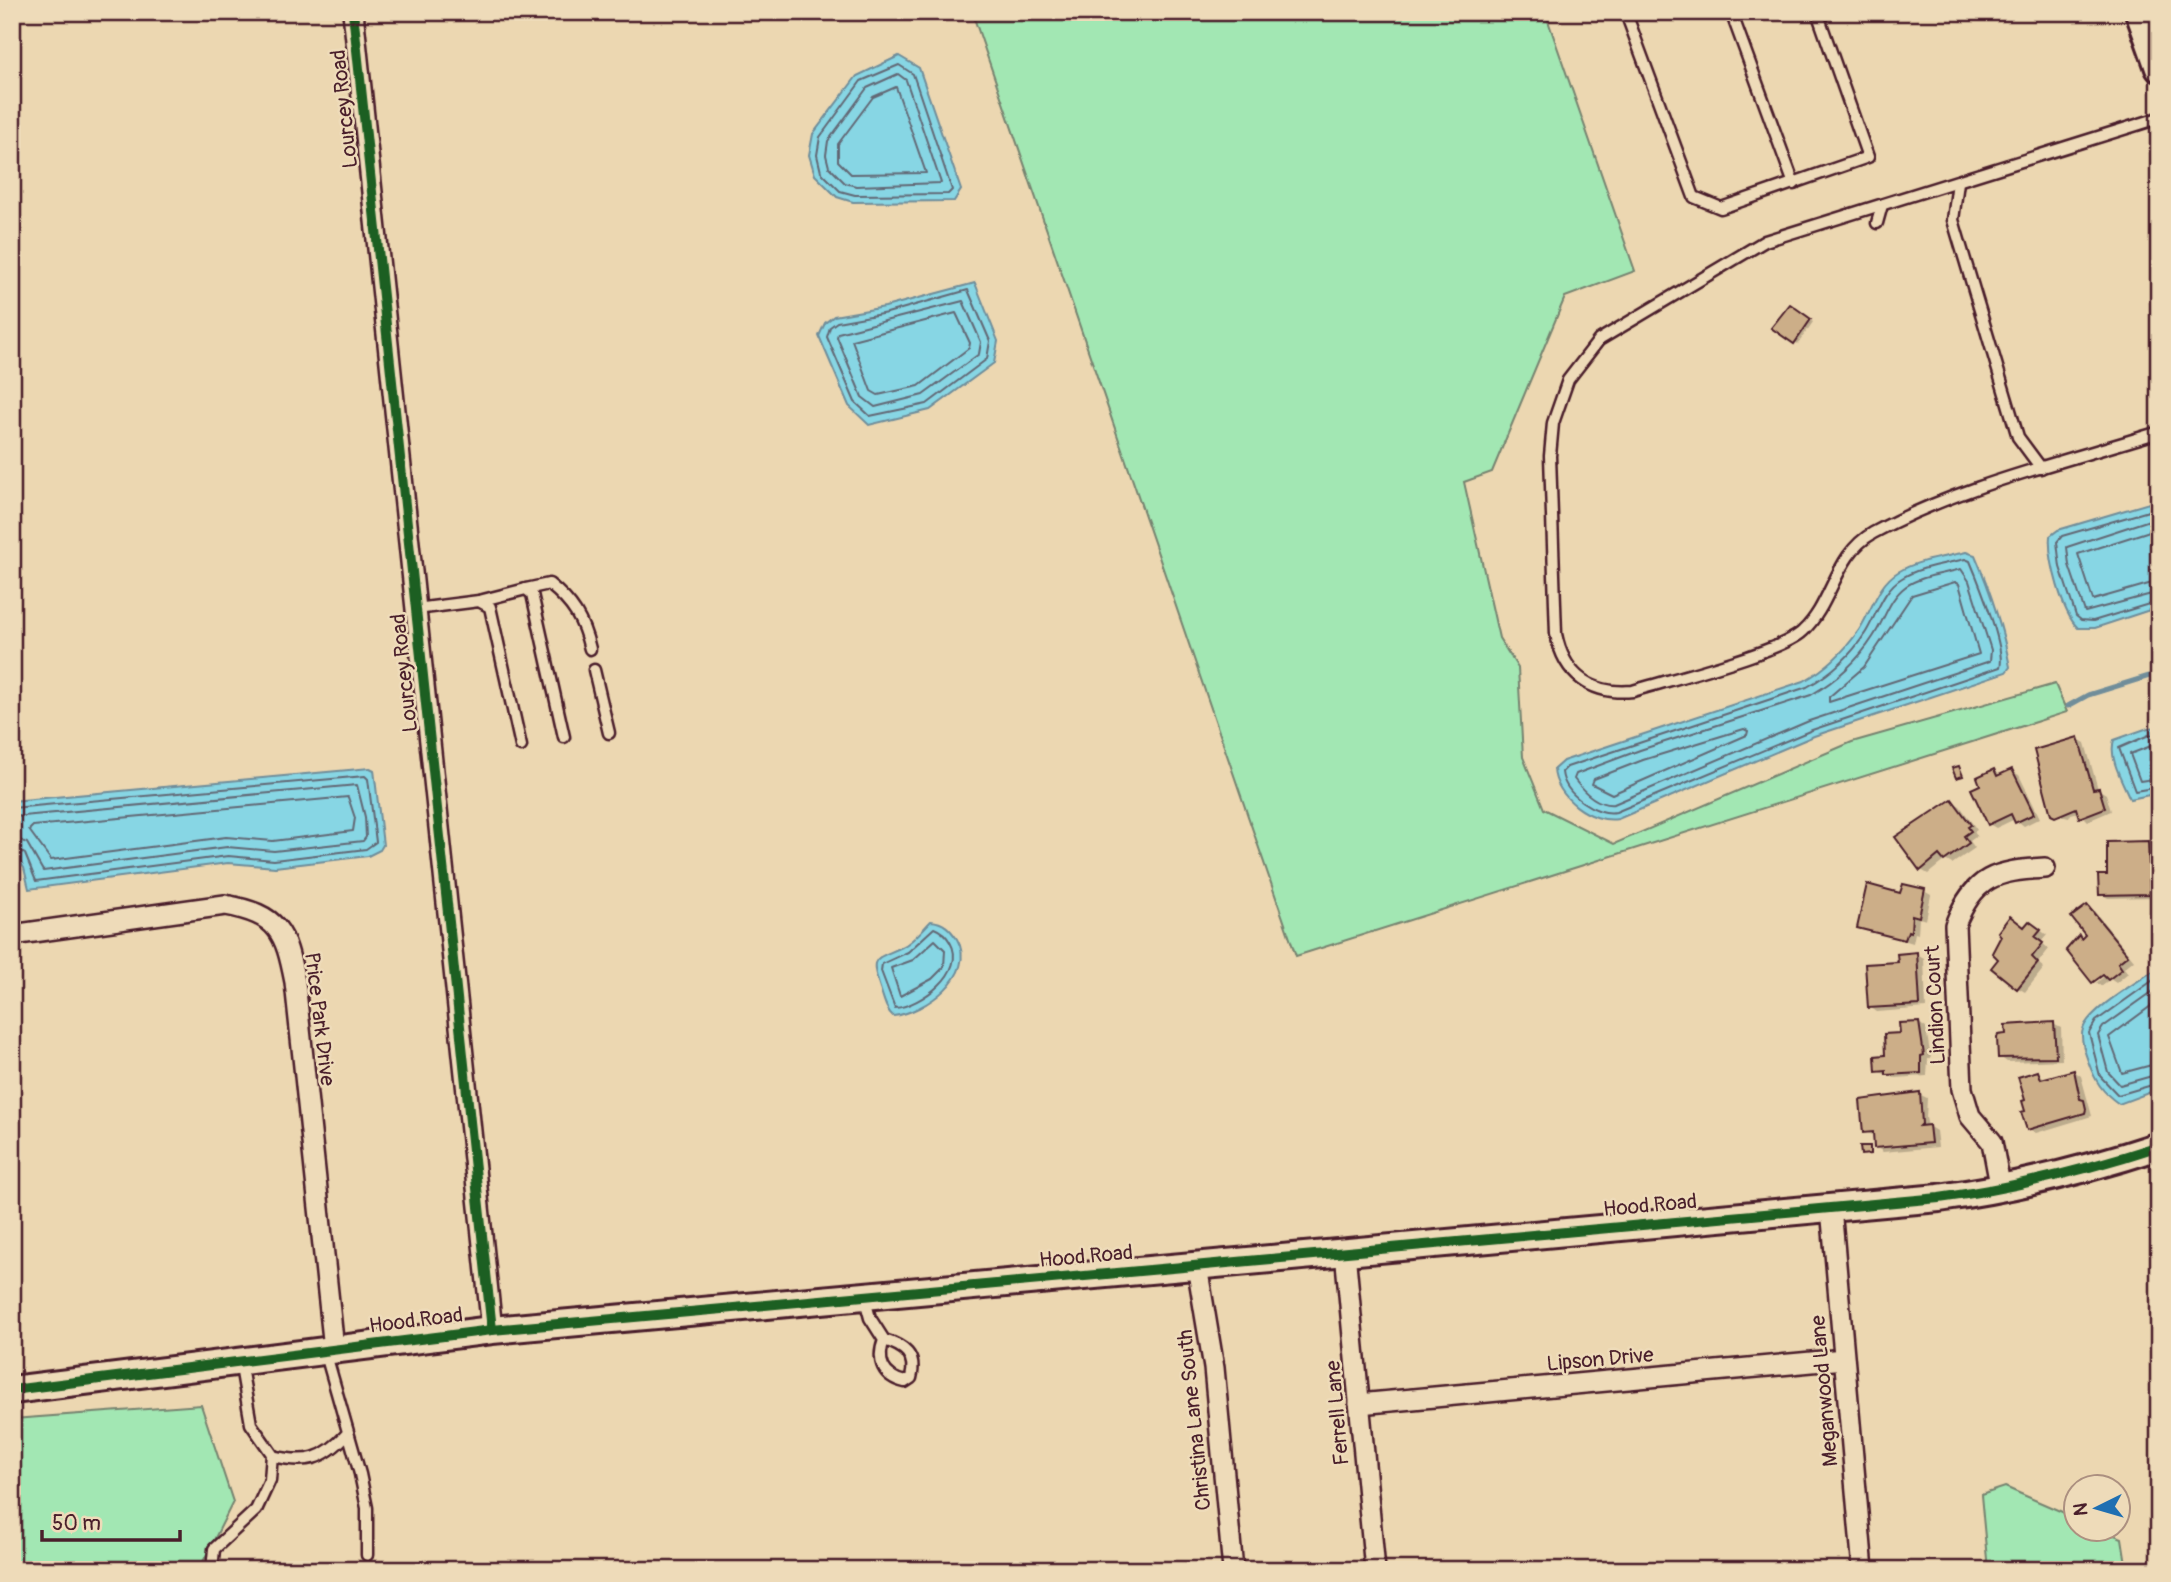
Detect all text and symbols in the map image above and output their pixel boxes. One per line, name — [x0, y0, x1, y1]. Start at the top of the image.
street label: Lourcey Road — [325, 48, 364, 170]
street label: Lourcey Road — [385, 612, 424, 734]
street label: Lindion Court — [1919, 944, 1952, 1065]
street label: Price Park Drive — [298, 951, 341, 1088]
street label: Hood Road — [1602, 1188, 1698, 1223]
street label: Hood Road — [1038, 1239, 1134, 1274]
street label: Hood Road — [368, 1301, 464, 1340]
street label: Meganwood Lane — [1804, 1313, 1845, 1468]
street label: Christina Lane South — [1172, 1328, 1217, 1512]
street label: Lipson Drive — [1545, 1341, 1655, 1378]
street label: Ferrell Lane — [1319, 1359, 1356, 1466]
north arrow — [2062, 1474, 2132, 1544]
scale bar — [42, 1498, 180, 1542]
text: N — [2069, 1502, 2094, 1517]
text: 50 m — [52, 1510, 101, 1537]

